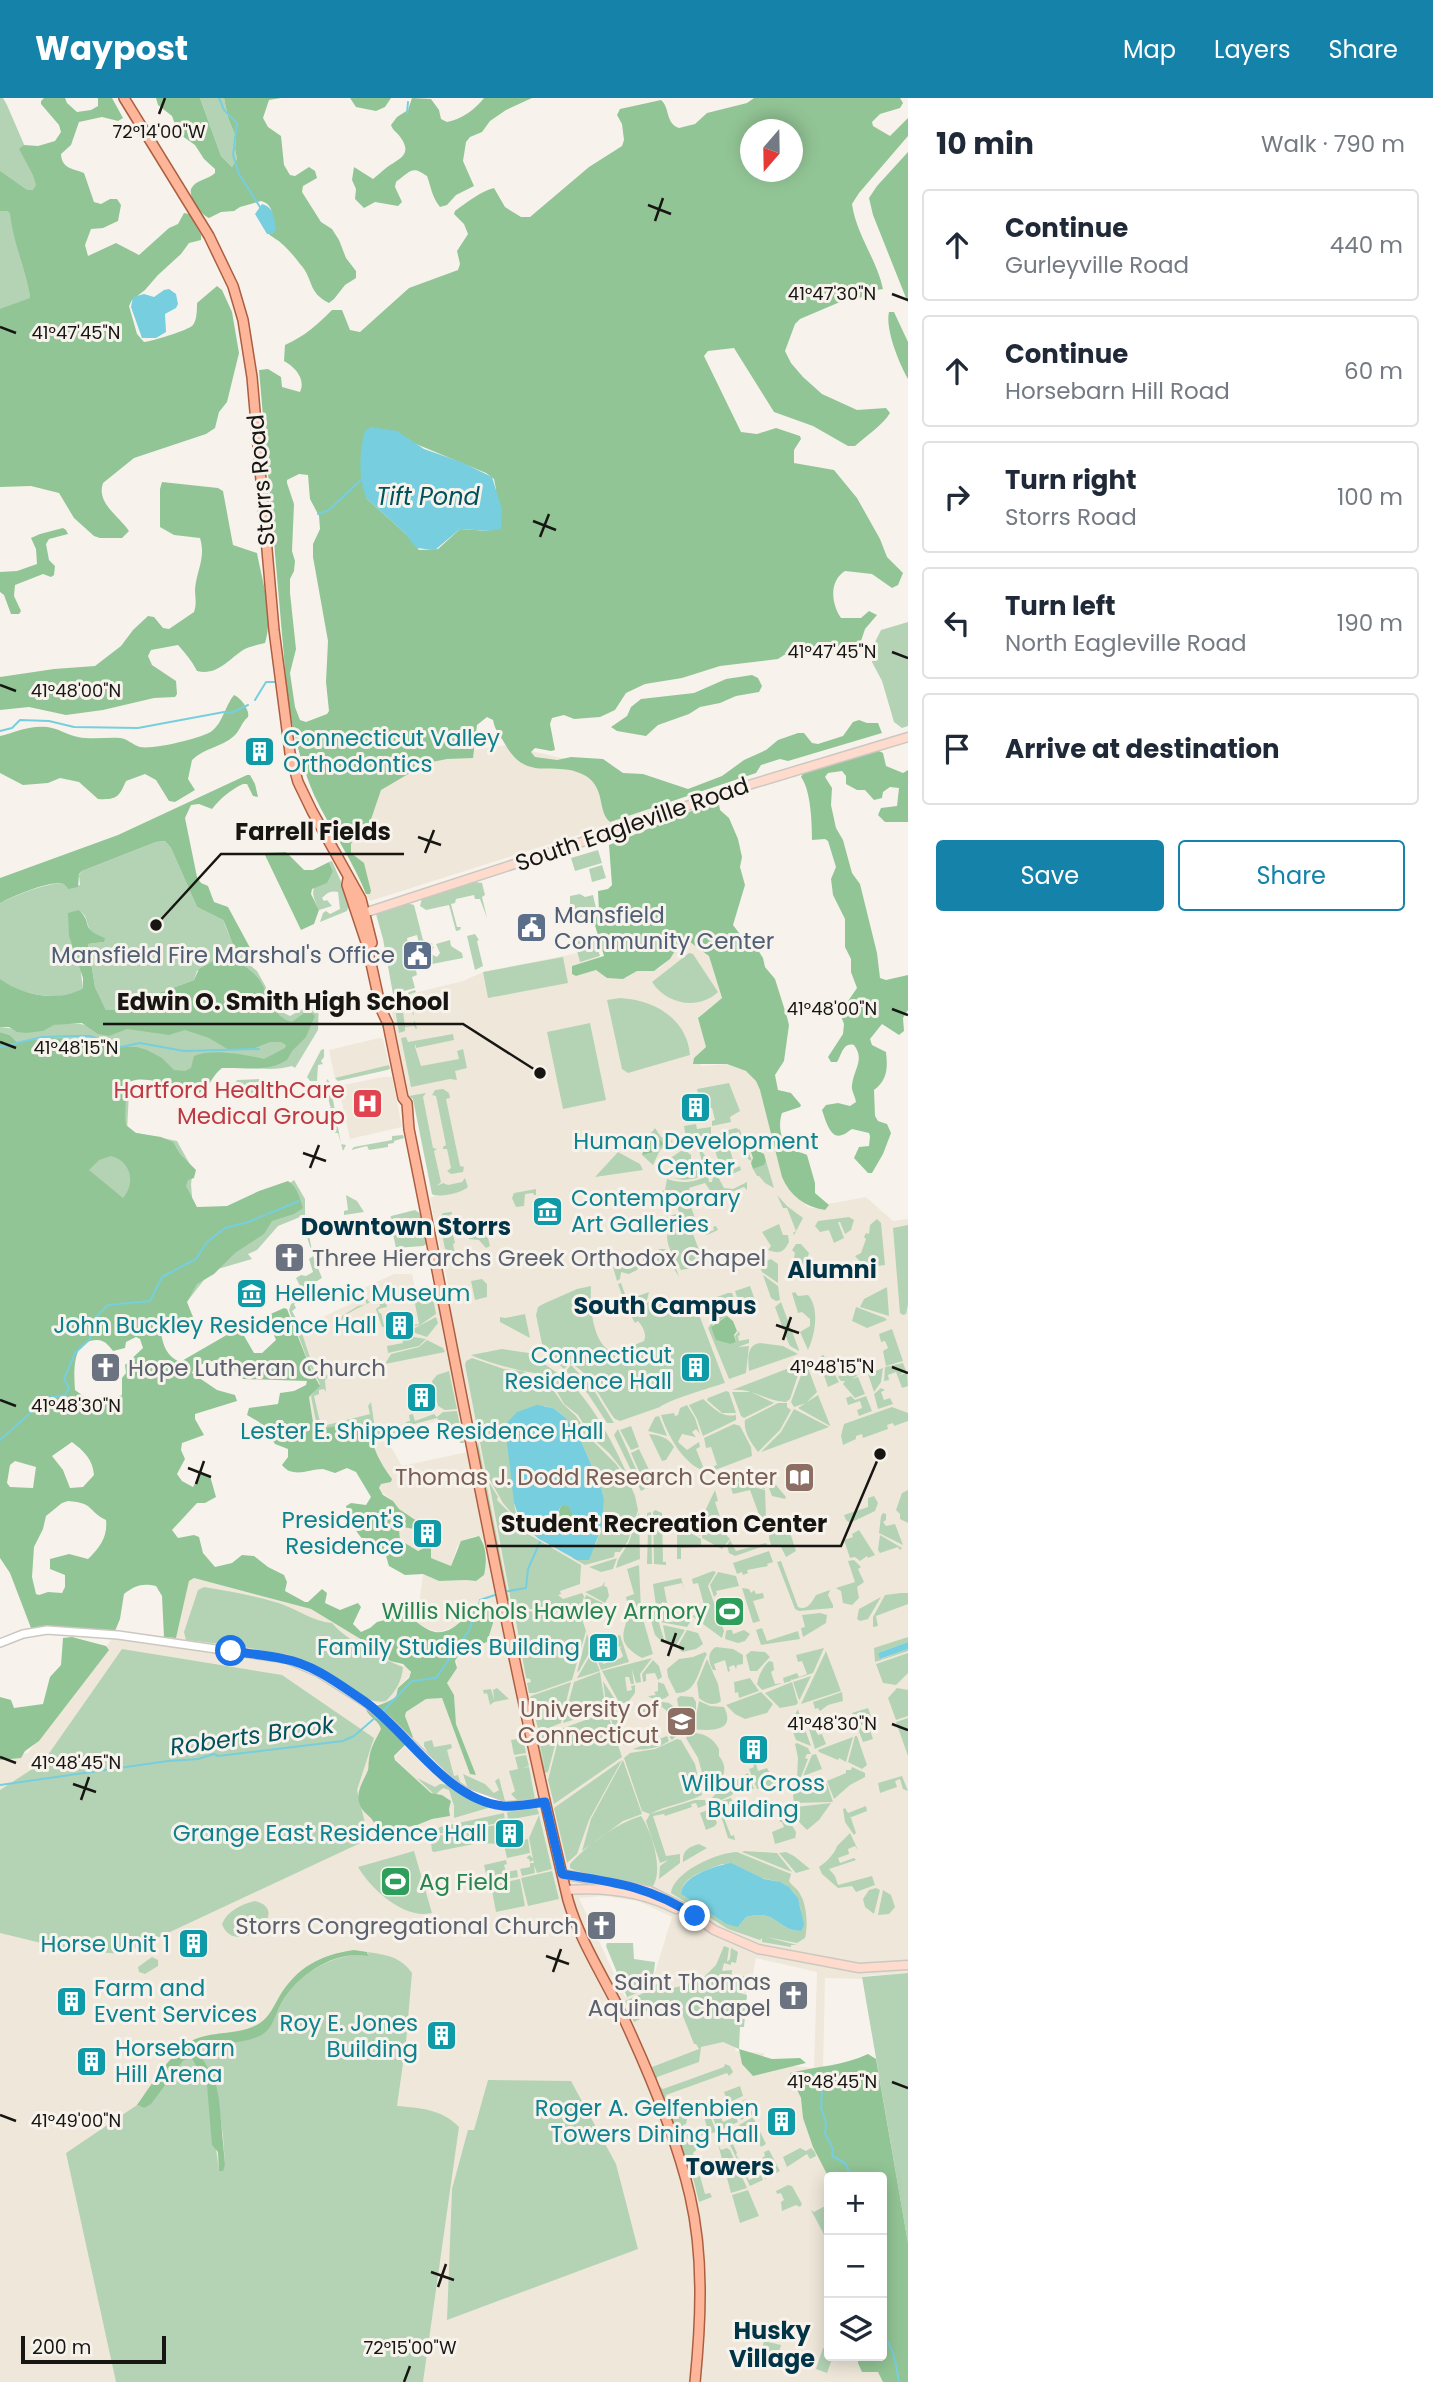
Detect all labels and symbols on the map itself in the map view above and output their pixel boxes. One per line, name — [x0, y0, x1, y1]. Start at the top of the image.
text: 72°14'00"W — [113, 119, 206, 144]
north arrow — [740, 119, 803, 182]
text: 41°47'30"N — [788, 281, 876, 306]
text: 41°47'45"N — [31, 320, 121, 345]
street label: Storrs Road — [239, 413, 283, 547]
water label: Tift Pond — [376, 480, 481, 513]
text: 41°47'45"N — [787, 639, 877, 664]
text: 41°48'00"N — [31, 678, 121, 703]
place label: Connecticut Valley Orthodontics — [283, 722, 500, 780]
building icon: Connecticut Valley Orthodontics — [243, 734, 277, 768]
street label: South Eagleville Road — [511, 769, 753, 879]
callout: Farrell Fields — [221, 809, 404, 854]
text: Farrell Fields — [235, 815, 391, 848]
place label: Mansfield Community Center — [554, 899, 774, 957]
public building icon: Mansfield Community Center — [514, 911, 548, 945]
public building icon: Mansfield Fire Marshal's Office — [401, 938, 435, 972]
place label: Mansfield Fire Marshal's Office — [51, 939, 395, 971]
callout: Edwin O. Smith High School — [103, 979, 463, 1024]
text: Edwin O. Smith High School — [117, 985, 449, 1018]
text: 41°48'00"N — [787, 996, 877, 1021]
text: 41°48'15"N — [34, 1035, 118, 1060]
place label: Hartford HealthCare Medical Group — [113, 1074, 345, 1132]
hospital icon: Hartford HealthCare Medical Group — [351, 1086, 385, 1120]
building icon: Human Development Center — [679, 1090, 713, 1124]
place label: Human Development Center — [573, 1125, 819, 1183]
place label: Contemporary Art Galleries — [571, 1182, 740, 1240]
museum icon: Contemporary Art Galleries — [531, 1194, 565, 1228]
district label: Downtown Storrs — [301, 1210, 511, 1243]
church icon: Three Hierarchs Greek Orthodox Chapel — [272, 1241, 306, 1275]
place label: Three Hierarchs Greek Orthodox Chapel — [312, 1242, 766, 1274]
district label: Alumni — [787, 1253, 877, 1286]
museum icon: Hellenic Museum — [235, 1276, 269, 1310]
place label: Hellenic Museum — [275, 1277, 470, 1309]
district label: South Campus — [573, 1289, 757, 1322]
building icon: John Buckley Residence Hall — [383, 1308, 417, 1342]
place label: John Buckley Residence Hall — [53, 1309, 377, 1341]
place label: Connecticut Residence Hall — [504, 1339, 672, 1397]
church icon: Hope Lutheran Church — [88, 1351, 122, 1385]
building icon: Connecticut Residence Hall — [678, 1351, 712, 1385]
place label: Hope Lutheran Church — [128, 1352, 386, 1384]
text: 41°48'15"N — [790, 1354, 874, 1379]
building icon: Lester E. Shippee Residence Hall — [405, 1380, 439, 1414]
text: 41°48'30"N — [31, 1393, 121, 1418]
place label: Lester E. Shippee Residence Hall — [240, 1415, 604, 1447]
library icon: Thomas J. Dodd Research Center — [783, 1460, 817, 1494]
place label: Thomas J. Dodd Research Center — [395, 1461, 777, 1493]
callout: Student Recreation Center — [487, 1501, 841, 1546]
place label: President's Residence — [282, 1504, 404, 1562]
text: Student Recreation Center — [501, 1507, 827, 1540]
building icon: President's Residence — [410, 1516, 444, 1550]
sports icon: Willis Nichols Hawley Armory — [713, 1594, 747, 1628]
place label: Willis Nichols Hawley Armory — [381, 1595, 707, 1627]
building icon: Family Studies Building — [586, 1630, 620, 1664]
place label: Family Studies Building — [317, 1631, 580, 1663]
route start — [215, 1635, 246, 1666]
place label: University of Connecticut — [518, 1693, 659, 1751]
school or university icon: University of Connecticut — [665, 1705, 699, 1739]
water label: Roberts Brook — [168, 1707, 338, 1763]
text: 41°48'30"N — [787, 1711, 877, 1736]
building icon: Wilbur Cross Building — [736, 1732, 770, 1766]
text: 41°48'45"N — [31, 1750, 121, 1775]
place label: Wilbur Cross Building — [681, 1767, 825, 1825]
building icon: Grange East Residence Hall — [493, 1816, 527, 1850]
place label: Grange East Residence Hall — [173, 1817, 487, 1849]
sports icon: Ag Field — [379, 1865, 413, 1899]
place label: Ag Field — [419, 1866, 509, 1898]
route end — [679, 1900, 710, 1931]
church icon: Storrs Congregational Church — [585, 1909, 619, 1943]
place label: Storrs Congregational Church — [235, 1910, 579, 1942]
building icon: Horse Unit 1 — [176, 1927, 210, 1961]
place label: Horse Unit 1 — [41, 1928, 170, 1960]
place label: Saint Thomas Aquinas Chapel — [588, 1966, 771, 2024]
place label: Farm and Event Services — [94, 1972, 257, 2030]
church icon: Saint Thomas Aquinas Chapel — [777, 1978, 811, 2012]
building icon: Farm and Event Services — [54, 1984, 88, 2018]
place label: Roy E. Jones Building — [280, 2007, 418, 2065]
building icon: Roy E. Jones Building — [424, 2019, 458, 2053]
place label: Horsebarn Hill Arena — [115, 2032, 235, 2090]
building icon: Horsebarn Hill Arena — [75, 2044, 109, 2078]
text: 41°48'45"N — [787, 2069, 877, 2094]
place label: Roger A. Gelfenbien Towers Dining Hall — [535, 2092, 759, 2150]
building icon: Roger A. Gelfenbien Towers Dining Hall — [765, 2104, 799, 2138]
text: 41°49'00"N — [31, 2108, 121, 2133]
district label: Towers — [686, 2150, 774, 2183]
district label: Husky Village — [729, 2314, 815, 2375]
scale bar — [21, 2333, 166, 2365]
text: 72°15'00"W — [364, 2335, 457, 2360]

